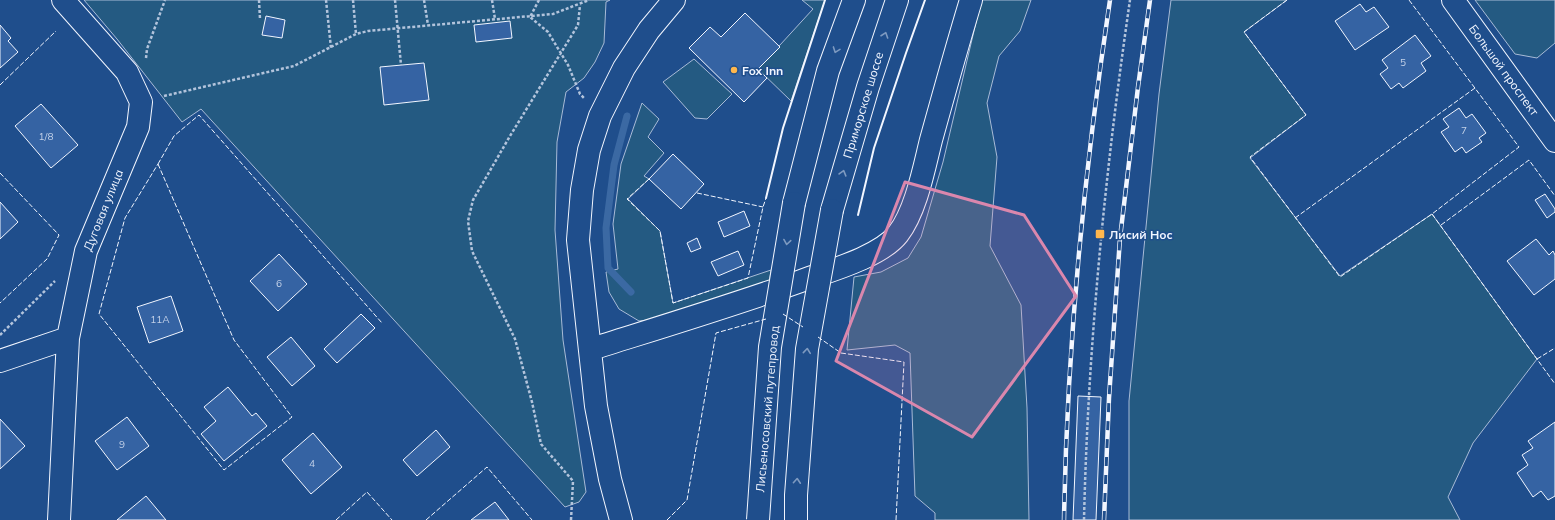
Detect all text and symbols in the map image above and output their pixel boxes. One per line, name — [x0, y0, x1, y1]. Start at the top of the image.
street label: Большой проспект — [1466, 22, 1542, 119]
one-way arrow — [881, 32, 889, 39]
one-way arrow — [832, 46, 840, 53]
street label: Приморское шоссе — [840, 49, 886, 160]
house number: 5 — [1400, 56, 1406, 69]
place label: Fox Inn — [742, 63, 783, 78]
marker: Fox Inn — [729, 65, 739, 75]
house number: 7 — [1461, 124, 1467, 137]
house number: 1/8 — [39, 130, 53, 143]
street label: Дуговая улица — [80, 167, 126, 253]
one-way arrow — [838, 170, 847, 177]
place label: Лисий Нос — [1109, 227, 1173, 242]
marker: Лисий Нос — [1094, 228, 1106, 240]
one-way arrow — [783, 239, 792, 245]
house number: 6 — [276, 277, 282, 290]
house number: 11А — [150, 313, 170, 326]
street label: Лисьеносовский путепровод — [752, 325, 782, 493]
one-way arrow — [802, 348, 811, 354]
house number: 9 — [119, 438, 125, 451]
house number: 4 — [309, 457, 315, 470]
one-way arrow — [793, 478, 802, 484]

